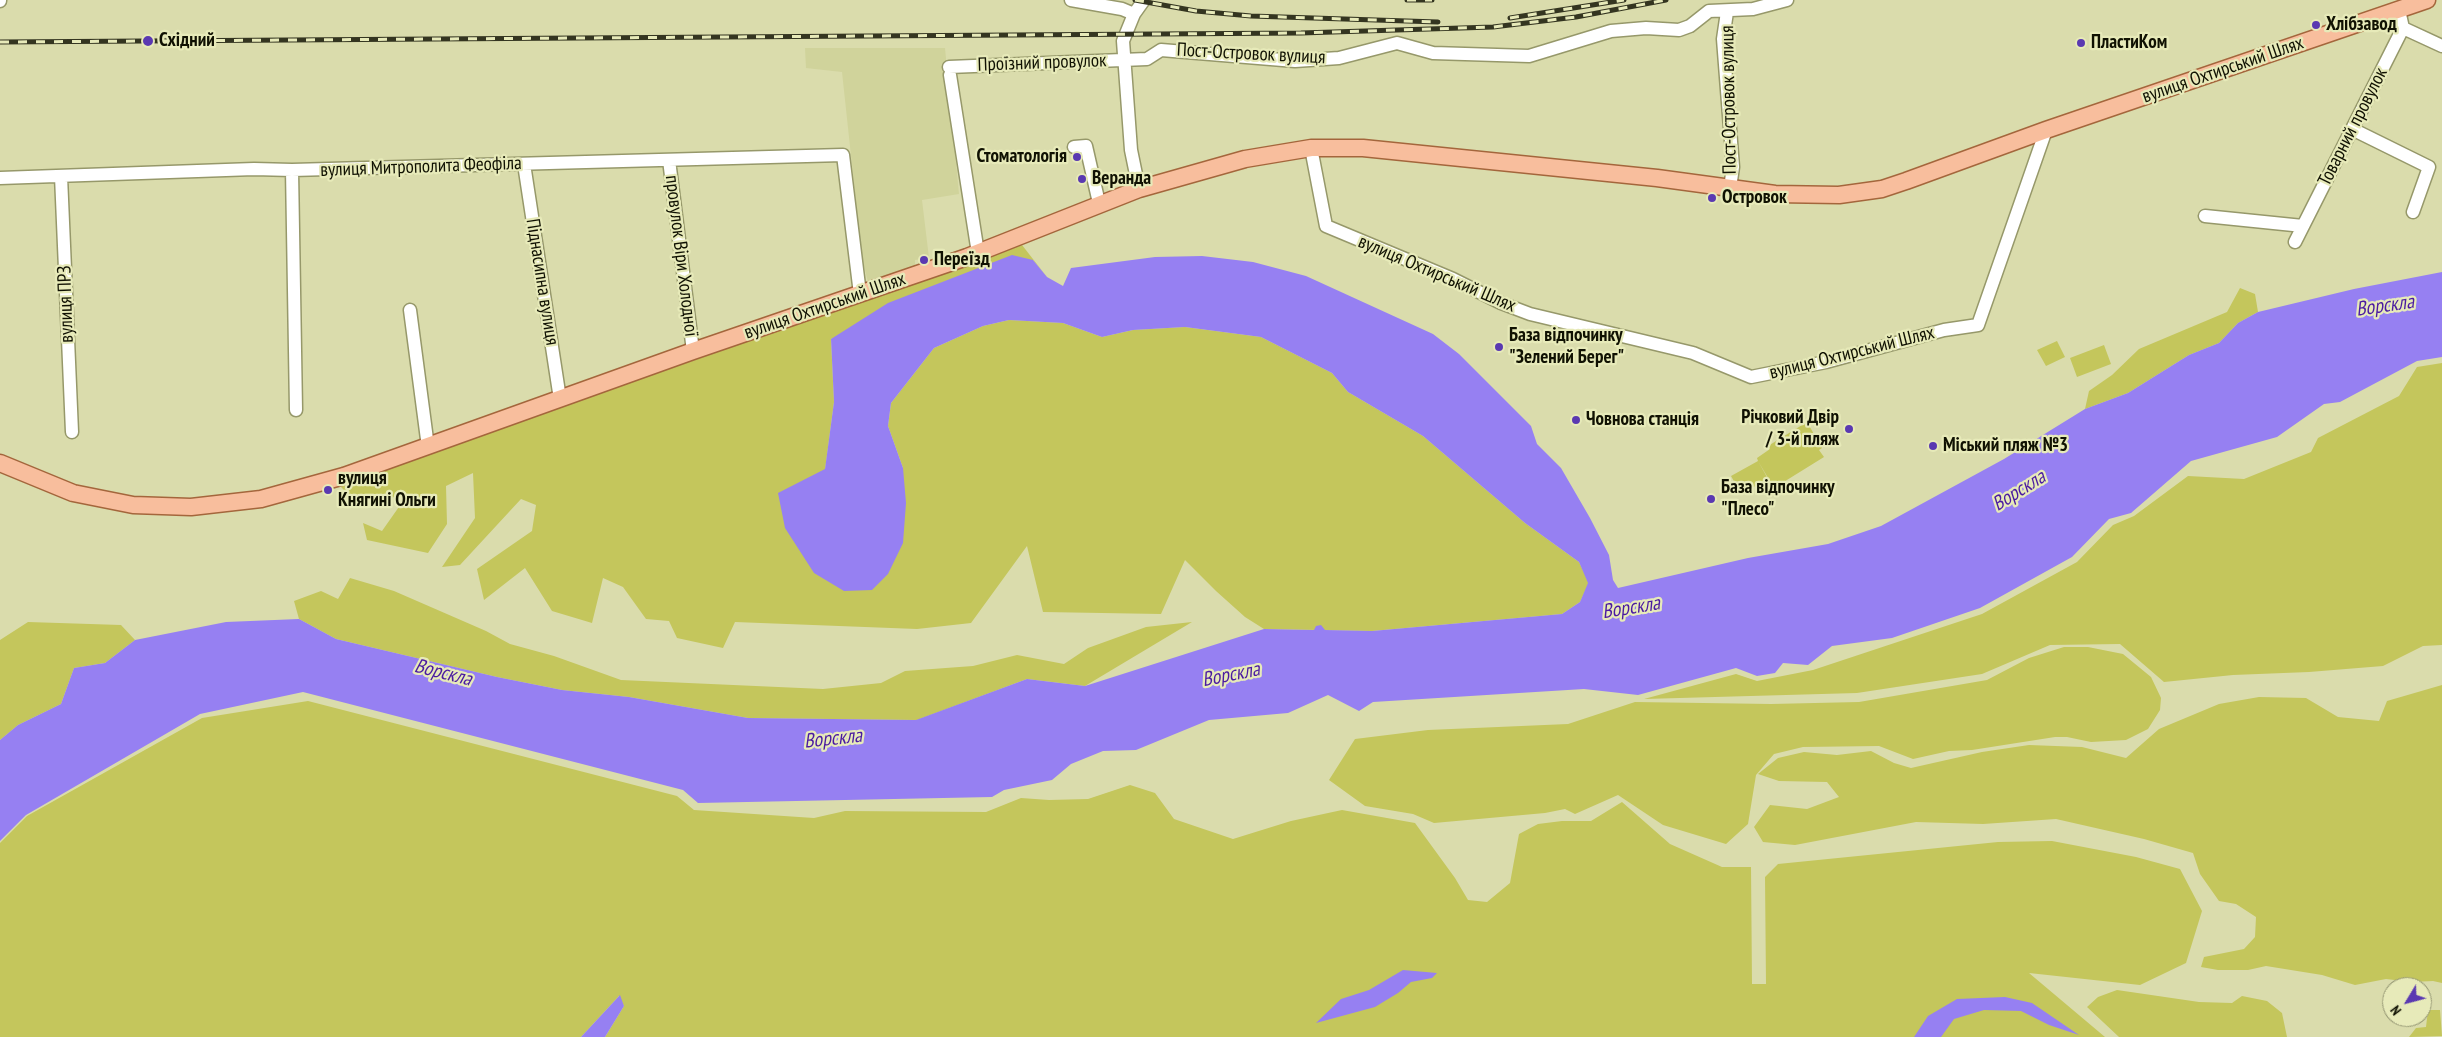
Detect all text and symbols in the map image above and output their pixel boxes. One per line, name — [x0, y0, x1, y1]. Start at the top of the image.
place label: Хлібзавод — [2326, 14, 2397, 36]
marker: Хлібзавод — [2310, 19, 2322, 31]
street label: Пост-Островок вулиця — [1716, 25, 1742, 175]
place label: Східний — [159, 30, 215, 52]
place label: ПластиКом — [2091, 32, 2167, 54]
street label: вулиця Охтирський Шлях — [2139, 32, 2307, 108]
marker: Східний — [141, 34, 155, 48]
marker: ПластиКом — [2075, 37, 2087, 49]
street label: Пост-Островок вулиця — [1176, 39, 1326, 69]
street label: Проїзний провулок — [977, 49, 1107, 77]
street label: Товарний провулок — [2313, 64, 2393, 190]
place label: Стоматологія — [976, 146, 1067, 168]
marker: Стоматологія — [1071, 151, 1083, 163]
street label: вулиця Митрополита Феофіла — [320, 152, 522, 182]
place label: Веранда — [1092, 168, 1151, 190]
marker: Веранда — [1076, 173, 1088, 185]
street label: провулок Віри Холодної — [660, 174, 702, 338]
place label: Островок — [1722, 187, 1787, 209]
marker: Островок — [1706, 192, 1718, 204]
street label: Піднасипна вулиця — [521, 217, 563, 347]
street label: вулиця Охтирський Шлях — [1355, 230, 1519, 318]
place label: Переїзд — [934, 249, 990, 271]
marker: Переїзд — [918, 254, 930, 266]
street label: вулиця ПРЗ — [53, 265, 79, 343]
street label: вулиця Охтирський Шлях — [741, 268, 909, 344]
water label: Ворскла — [2355, 290, 2415, 322]
street label: вулиця Охтирський Шлях — [1767, 321, 1937, 385]
place label: База відпочинку "Зелений Берег" — [1509, 325, 1624, 369]
marker: База відпочинку "Зелений Берег" — [1493, 341, 1505, 353]
place label: Річковий Двір / 3-й пляж — [1741, 407, 1839, 451]
place label: Човнова станція — [1586, 409, 1699, 431]
marker: Човнова станція — [1570, 414, 1582, 426]
marker: Річковий Двір / 3-й пляж — [1843, 423, 1855, 435]
place label: Міський пляж №3 — [1943, 435, 2068, 457]
marker: Міський пляж №3 — [1927, 440, 1939, 452]
water label: Ворскла — [1988, 465, 2050, 517]
place label: вулиця Княгині Ольги — [338, 468, 436, 512]
place label: База відпочинку "Плесо" — [1721, 477, 1835, 521]
marker: вулиця Княгині Ольги — [322, 484, 334, 496]
marker: База відпочинку "Плесо" — [1705, 493, 1717, 505]
water label: Ворскла — [1600, 592, 1662, 624]
water label: Ворскла — [412, 654, 474, 692]
water label: Ворскла — [1200, 658, 1262, 692]
water label: Ворскла — [803, 724, 863, 754]
north arrow — [2382, 977, 2432, 1027]
text: N — [2386, 1002, 2405, 1019]

